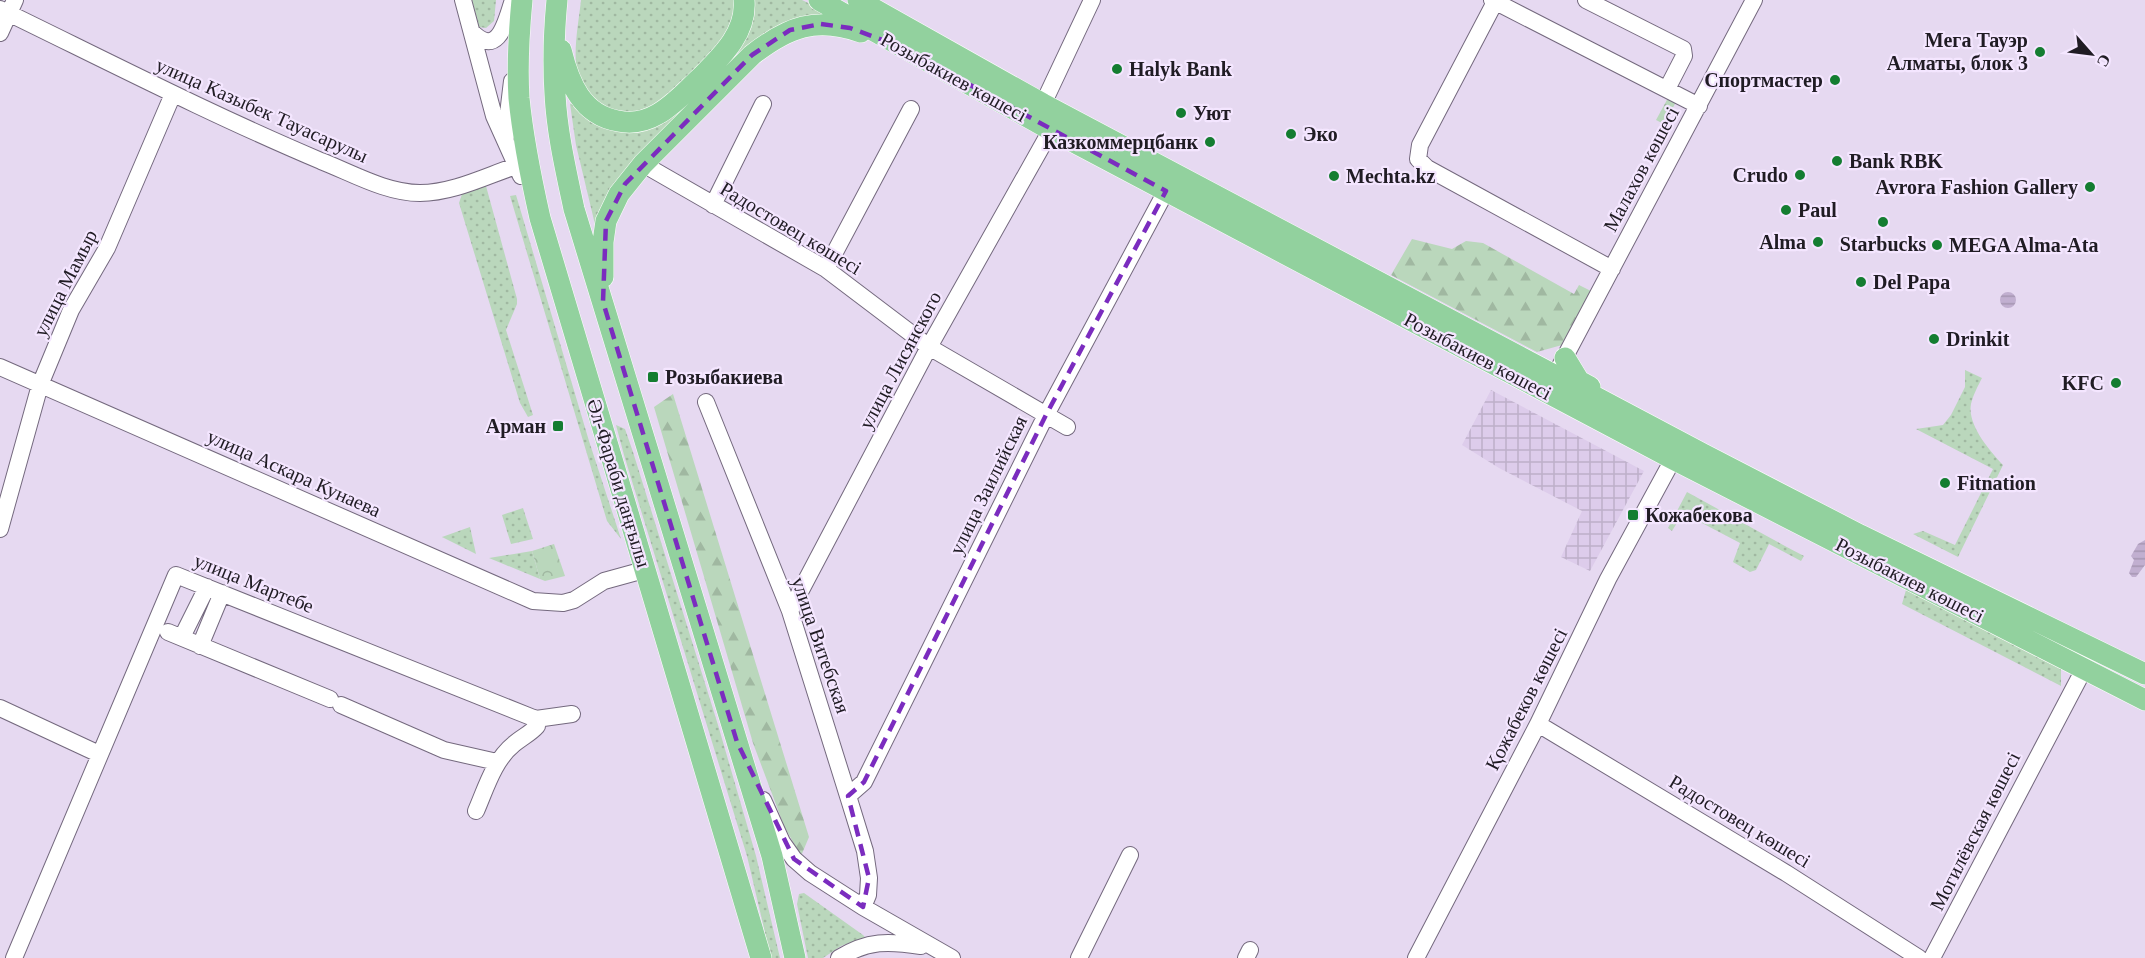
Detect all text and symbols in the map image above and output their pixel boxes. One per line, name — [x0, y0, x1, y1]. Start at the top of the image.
north arrow — [2061, 24, 2121, 84]
street label: Розыбакиев көшесі — [877, 28, 1031, 127]
place label: Мега Тауэр Алматы, блок 3 — [1887, 29, 2028, 74]
marker: Мега Тауэр Алматы, блок 3 — [2033, 45, 2047, 59]
text: С — [2094, 52, 2114, 70]
street label: улица Казыбек Тауасарулы — [152, 53, 371, 168]
place label: Halyk Bank — [1129, 58, 1233, 81]
marker: Halyk Bank — [1110, 62, 1124, 76]
place label: Спортмастер — [1704, 69, 1823, 92]
marker: Спортмастер — [1828, 73, 1842, 87]
place label: Уют — [1193, 102, 1231, 124]
street label: Малахов көшесі — [1599, 102, 1683, 235]
marker: Уют — [1174, 106, 1188, 120]
place label: Эко — [1303, 123, 1338, 145]
marker: Эко — [1284, 127, 1298, 141]
place label: Казкоммерцбанк — [1043, 131, 1198, 154]
marker: Казкоммерцбанк — [1203, 135, 1217, 149]
place label: Bank RBK — [1849, 150, 1943, 172]
marker: Bank RBK — [1830, 154, 1844, 168]
place label: Crudo — [1732, 164, 1788, 186]
place label: Mechta.kz — [1346, 165, 1436, 187]
marker: Crudo — [1793, 168, 1807, 182]
marker: Mechta.kz — [1327, 169, 1341, 183]
place label: Avrora Fashion Gallery — [1875, 176, 2078, 199]
street label: Радостовец көшесі — [716, 177, 866, 280]
marker: Avrora Fashion Gallery — [2083, 180, 2097, 194]
place label: Paul — [1798, 199, 1837, 221]
marker: Paul — [1779, 203, 1793, 217]
marker: Starbucks — [1876, 215, 1890, 229]
street label: улица Мамыр — [29, 226, 102, 341]
place label: Alma — [1759, 231, 1806, 253]
place label: Starbucks — [1840, 233, 1927, 255]
place label: MEGA Alma-Ata — [1949, 234, 2098, 256]
marker: Alma — [1811, 235, 1825, 249]
marker: MEGA Alma-Ata — [1930, 238, 1944, 252]
place label: Del Papa — [1873, 271, 1950, 294]
marker: Del Papa — [1854, 275, 1868, 289]
street label: улица Лисянского — [854, 287, 946, 433]
street label: Розыбакиев көшесі — [1401, 308, 1556, 404]
place label: Drinkit — [1946, 328, 2010, 350]
marker: Drinkit — [1927, 332, 1941, 346]
place label: Розыбакиева — [665, 366, 783, 388]
marker: Розыбакиева — [646, 370, 660, 384]
place label: KFC — [2062, 372, 2104, 394]
marker: KFC — [2109, 376, 2123, 390]
street label: Әл-Фараби даңғылы — [582, 396, 655, 570]
street label: улица Заилийская — [945, 412, 1032, 558]
place label: Арман — [486, 415, 546, 438]
marker: Арман — [551, 419, 565, 433]
street label: улица Аскара Кунаева — [203, 425, 384, 522]
place label: Fitnation — [1957, 472, 2036, 494]
marker: Fitnation — [1938, 476, 1952, 490]
place label: Кожабекова — [1645, 504, 1753, 526]
marker: Кожабекова — [1626, 508, 1640, 522]
street label: Розыбакиев көшесі — [1832, 533, 1988, 627]
street label: улица Мартебе — [191, 549, 317, 618]
street label: улица Витебская — [786, 574, 855, 716]
street label: Қожабеков көшесі — [1481, 624, 1572, 774]
street label: Могилёвская көшесі — [1926, 748, 2025, 914]
street label: Радостовец көшесі — [1665, 770, 1815, 873]

